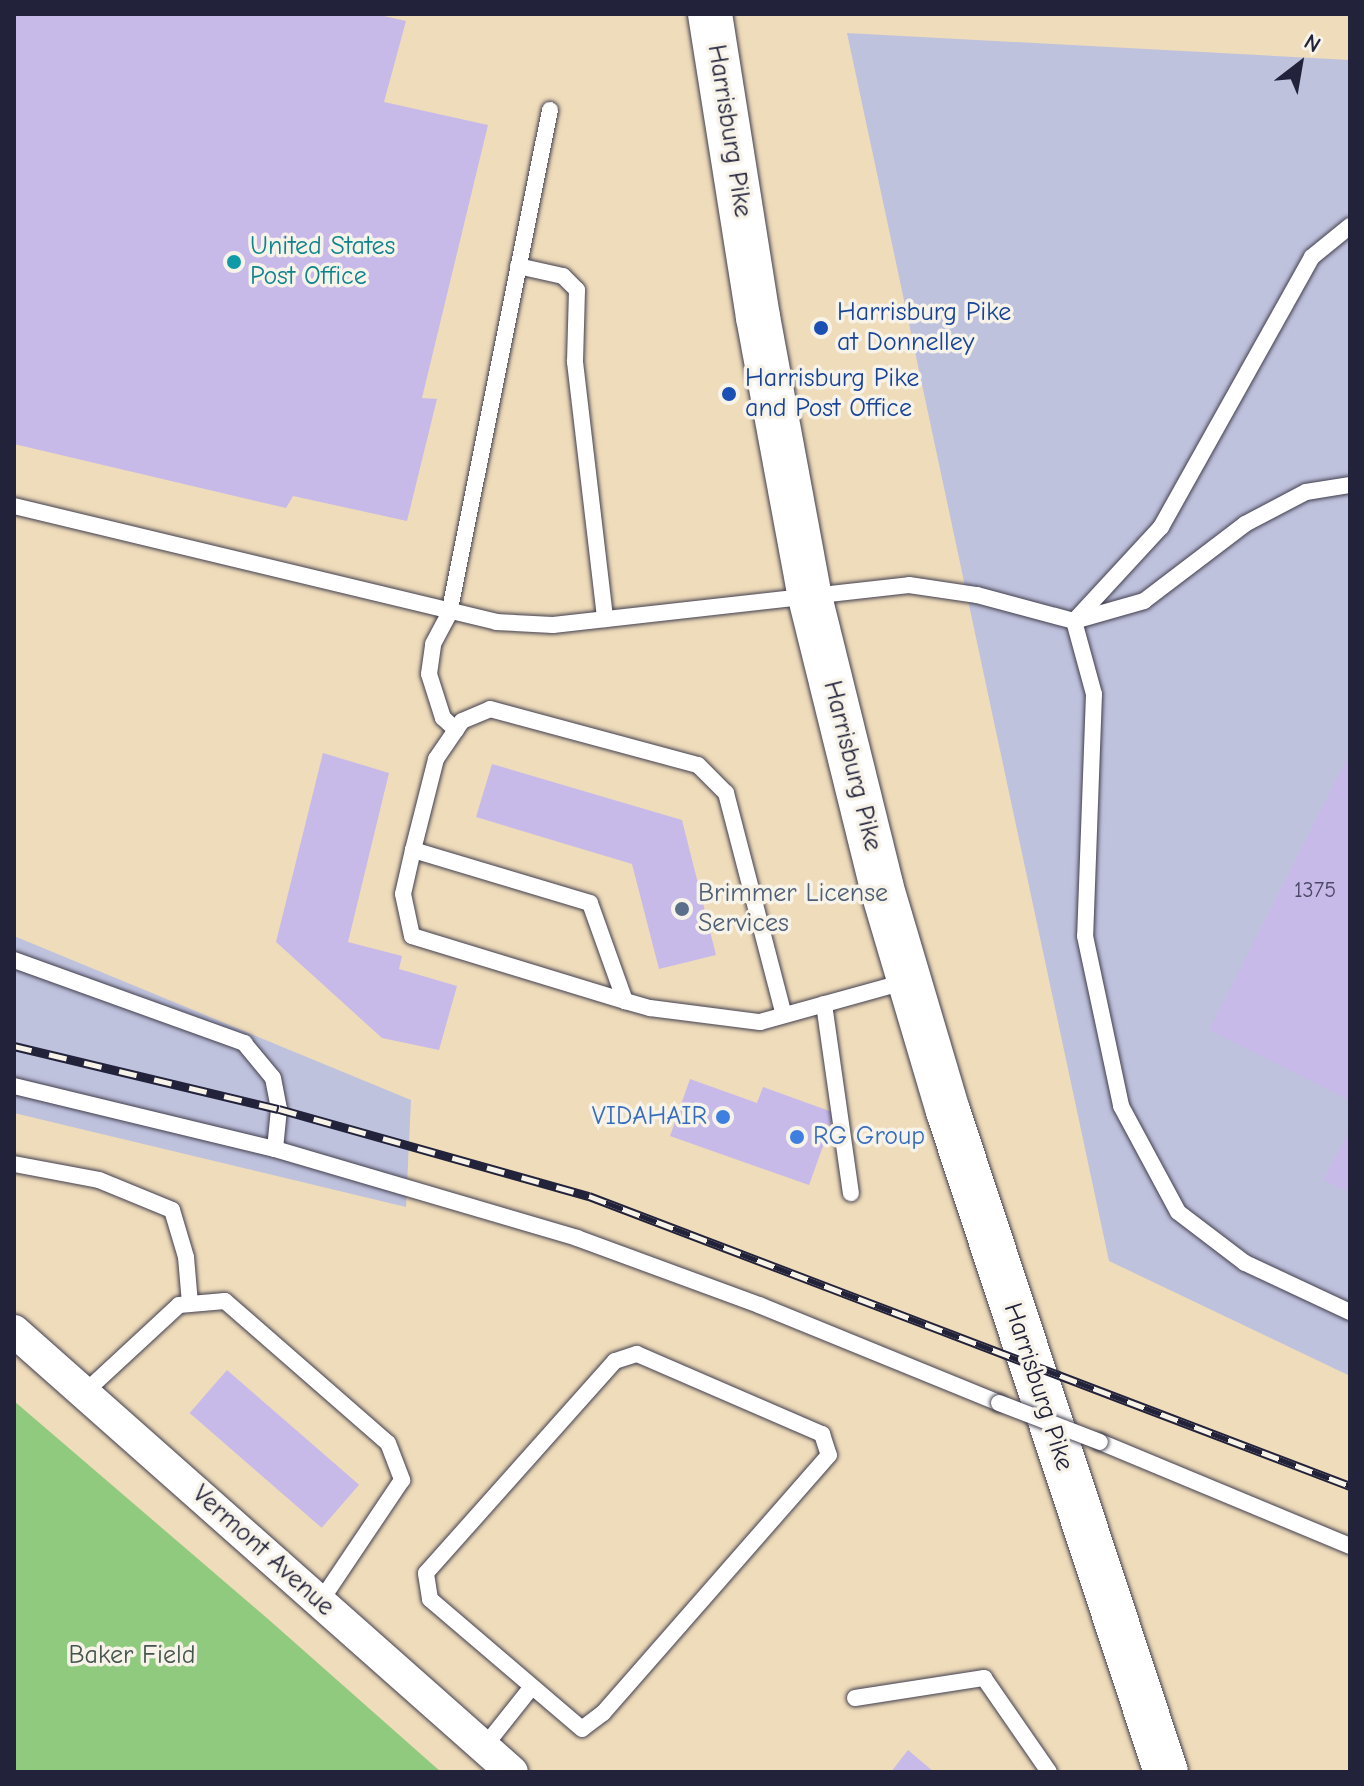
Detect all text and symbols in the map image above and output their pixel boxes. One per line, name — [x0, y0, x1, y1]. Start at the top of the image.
north arrow — [1260, 24, 1340, 104]
text: N — [1300, 29, 1325, 58]
street label: Harrisburg Pike — [700, 42, 758, 220]
place label: United States Post Office — [250, 231, 395, 292]
marker: United States Post Office — [225, 253, 243, 271]
place label: Harrisburg Pike at Donnelley — [837, 297, 1011, 358]
marker: Harrisburg Pike at Donnelley — [812, 319, 830, 337]
place label: Harrisburg Pike and Post Office — [745, 363, 919, 424]
marker: Harrisburg Pike and Post Office — [720, 385, 738, 403]
street label: Harrisburg Pike — [816, 678, 888, 854]
place label: Brimmer License Services — [698, 878, 888, 940]
house number: 1375 — [1294, 878, 1336, 904]
marker: Brimmer License Services — [673, 900, 691, 918]
place label: VIDAHAIR — [592, 1101, 707, 1133]
marker: VIDAHAIR — [714, 1108, 732, 1126]
place label: RG Group — [813, 1121, 925, 1153]
marker: RG Group — [788, 1128, 806, 1146]
street label: Harrisburg Pike — [996, 1299, 1080, 1475]
street label: Vermont Avenue — [185, 1479, 341, 1623]
park label: Baker Field — [68, 1640, 196, 1672]

